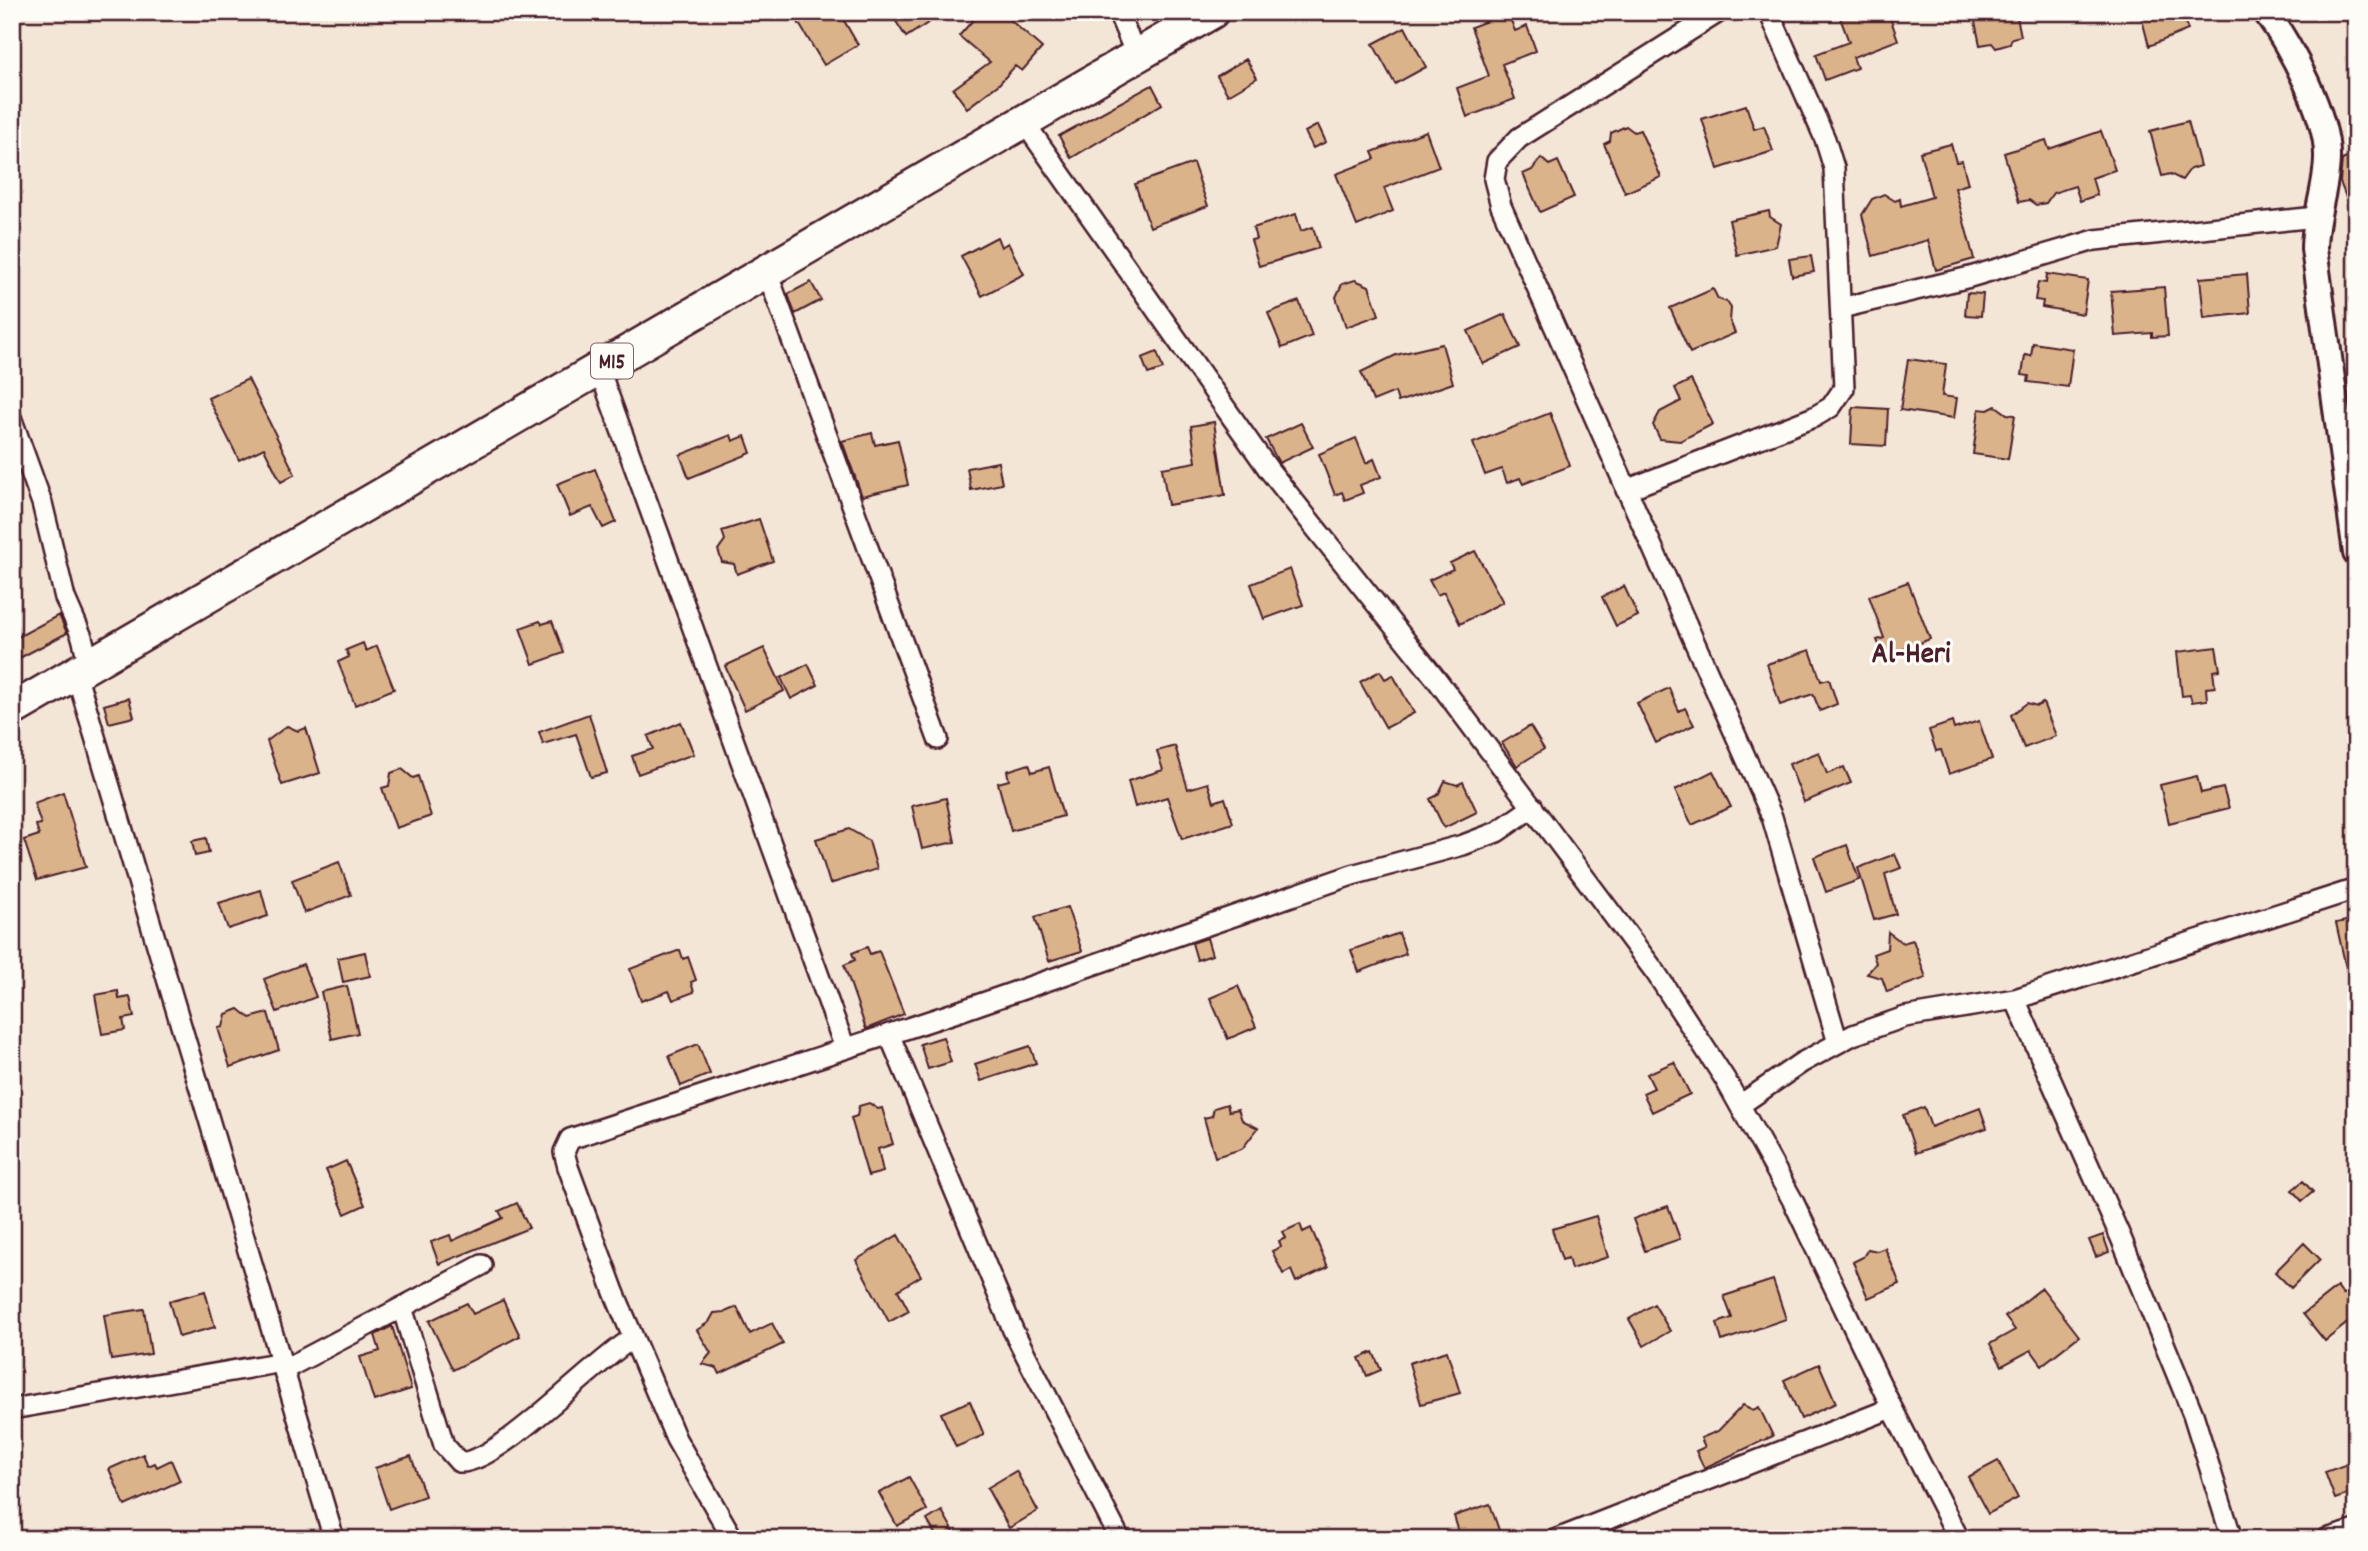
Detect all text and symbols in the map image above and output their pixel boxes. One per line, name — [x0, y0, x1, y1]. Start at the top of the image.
road number: M15 — [591, 344, 633, 378]
district label: Al-Heri — [1872, 635, 1951, 678]

